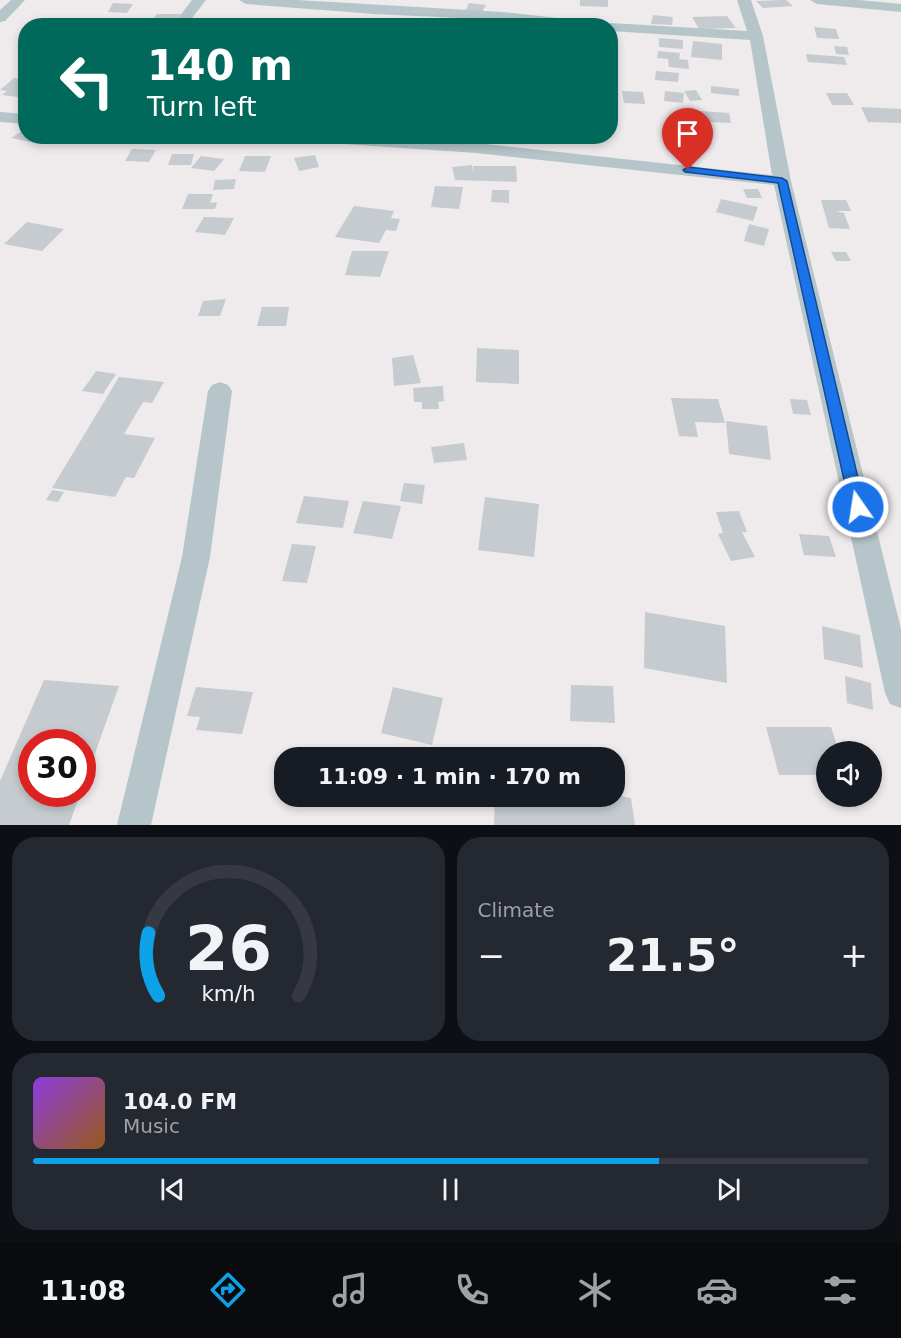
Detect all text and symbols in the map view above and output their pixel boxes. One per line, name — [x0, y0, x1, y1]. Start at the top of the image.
text: 140 m — [147, 41, 293, 90]
icon: left — [48, 42, 126, 120]
text: Turn left — [147, 91, 257, 122]
pin — [662, 108, 713, 170]
icon: arrive — [671, 117, 704, 150]
position arrow — [826, 475, 890, 539]
speed limit sign: 30 — [18, 729, 96, 807]
map controls — [816, 741, 882, 807]
button: sound — [816, 741, 882, 807]
text: 11:09 · 1 min · 170 m — [318, 764, 581, 789]
text: Climate — [478, 898, 554, 922]
text: 26 — [185, 912, 272, 985]
text: 21.5° — [606, 929, 740, 982]
text: − — [478, 936, 505, 975]
text: + — [840, 936, 868, 975]
text: km/h — [201, 981, 255, 1006]
text: 104.0 FM — [123, 1089, 237, 1114]
text: Music — [123, 1114, 180, 1138]
icon: previous — [156, 1173, 189, 1206]
icon: pause — [434, 1173, 467, 1206]
icon: next — [712, 1173, 745, 1206]
icon: directions — [207, 1269, 249, 1311]
icon: music — [329, 1269, 371, 1311]
icon: phone — [451, 1269, 493, 1311]
icon: climate — [574, 1269, 616, 1311]
icon: car — [696, 1269, 738, 1311]
icon: filters — [819, 1269, 861, 1311]
text: 11:08 — [40, 1275, 126, 1306]

